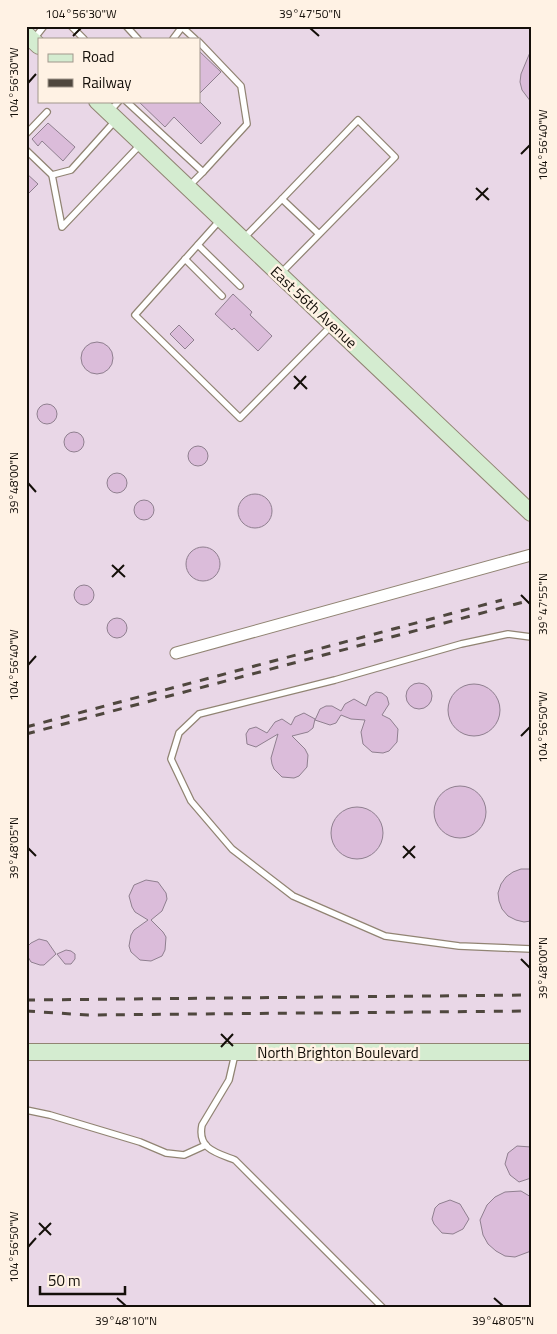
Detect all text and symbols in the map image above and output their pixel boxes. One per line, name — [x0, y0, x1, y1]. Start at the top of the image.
text: 104°56'30"W — [45, 4, 117, 23]
text: 39°47'50"N — [279, 4, 341, 23]
legend — [38, 38, 200, 102]
text: Road — [82, 45, 114, 68]
text: 104°56'30"W — [4, 47, 23, 119]
text: Railway — [82, 71, 132, 94]
text: 104°56'40"W — [533, 109, 552, 181]
street label: East 56th Avenue — [265, 260, 363, 354]
text: 39°48'00"N — [4, 452, 23, 514]
text: 39°47'55"N — [533, 573, 552, 635]
text: 104°56'40"W — [4, 629, 23, 701]
text: 104°56'50"W — [533, 691, 552, 763]
text: 39°48'05"N — [4, 817, 23, 879]
text: 39°48'00"N — [533, 937, 552, 999]
street label: North Brighton Boulevard — [257, 1041, 419, 1064]
text: 104°56'50"W — [4, 1211, 23, 1283]
scale bar — [40, 1264, 125, 1296]
text: 50 m — [48, 1269, 81, 1292]
text: 39°48'10"N — [95, 1311, 157, 1330]
text: 39°48'05"N — [472, 1311, 534, 1330]

